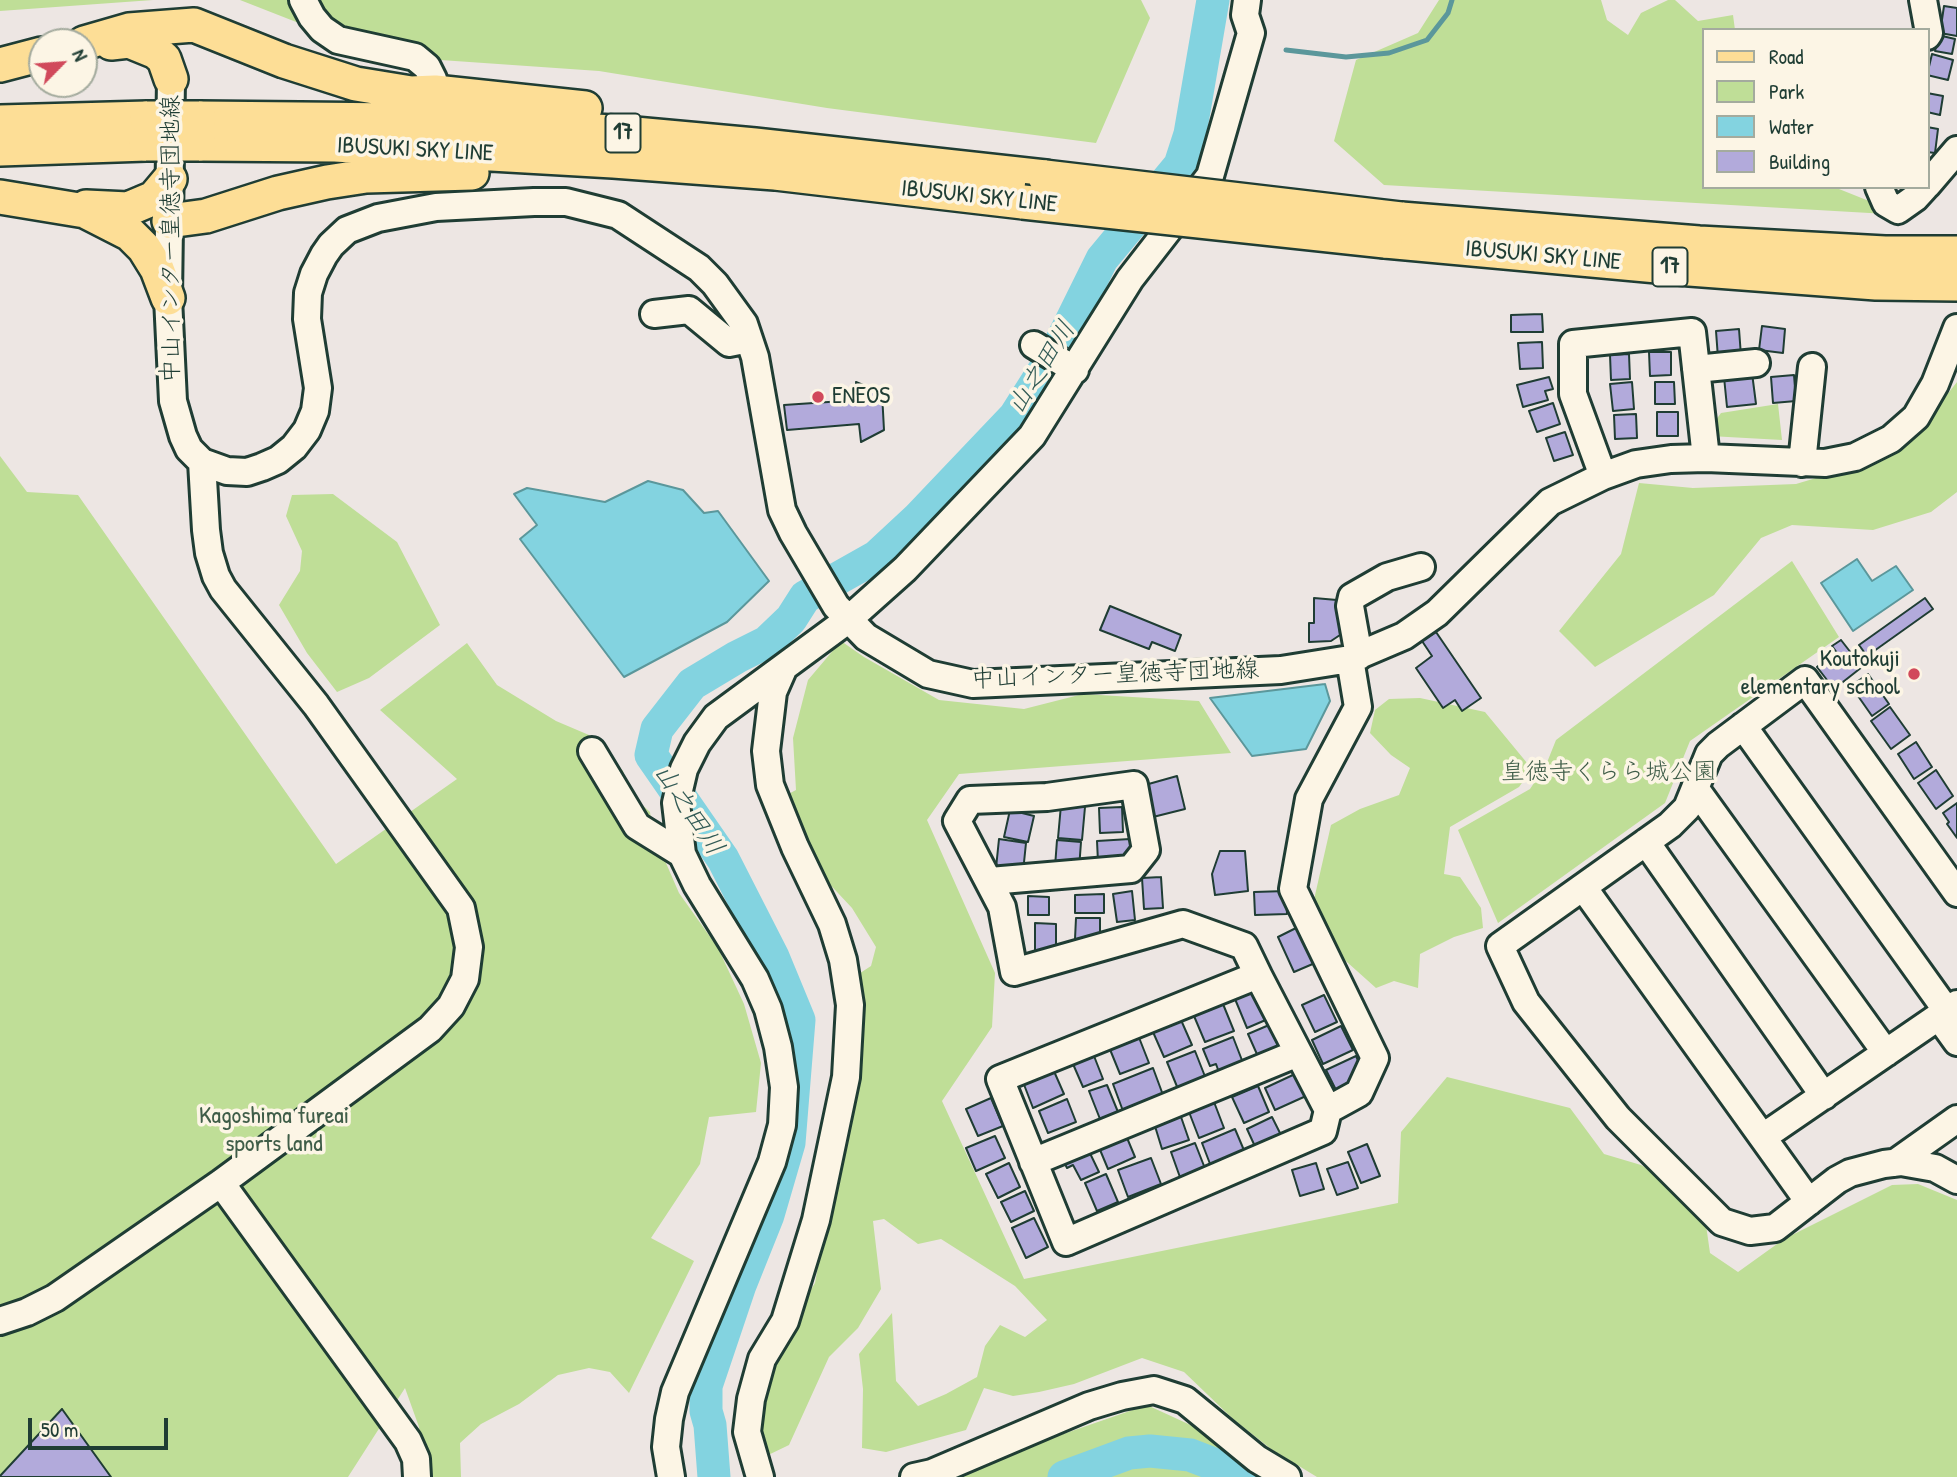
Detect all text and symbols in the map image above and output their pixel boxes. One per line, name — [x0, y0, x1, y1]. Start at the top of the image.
north arrow — [28, 28, 98, 98]
legend — [1702, 28, 1929, 189]
text: Road — [1769, 42, 1803, 71]
text: N — [66, 45, 94, 65]
text: Park — [1769, 77, 1804, 106]
street label: 中山インター皇徳寺団地線 — [158, 95, 186, 383]
text: Water — [1769, 112, 1814, 141]
road number: 17 — [606, 114, 640, 152]
street label: IBUSUKI SKY LINE — [336, 132, 494, 168]
text: Building — [1769, 147, 1830, 176]
street label: IBUSUKI SKY LINE — [900, 174, 1058, 220]
street label: IBUSUKI SKY LINE — [1464, 235, 1622, 277]
road number: 17 — [1652, 248, 1688, 286]
water label: 山之田川 — [1001, 316, 1083, 420]
place label: ENEOS — [832, 383, 890, 411]
marker: ENEOS — [810, 389, 826, 405]
place label: Koutokuji elementary school — [1741, 646, 1900, 702]
street label: 中山インター皇徳寺団地線 — [971, 656, 1259, 694]
marker: Koutokuji elementary school — [1906, 666, 1922, 682]
water label: 山之田川 — [646, 758, 730, 862]
park label: 皇徳寺くらら城公園 — [1501, 759, 1717, 787]
park label: Kagoshima fureai sports land — [199, 1103, 349, 1159]
scale bar — [32, 1404, 172, 1448]
text: 50 m — [41, 1415, 78, 1444]

